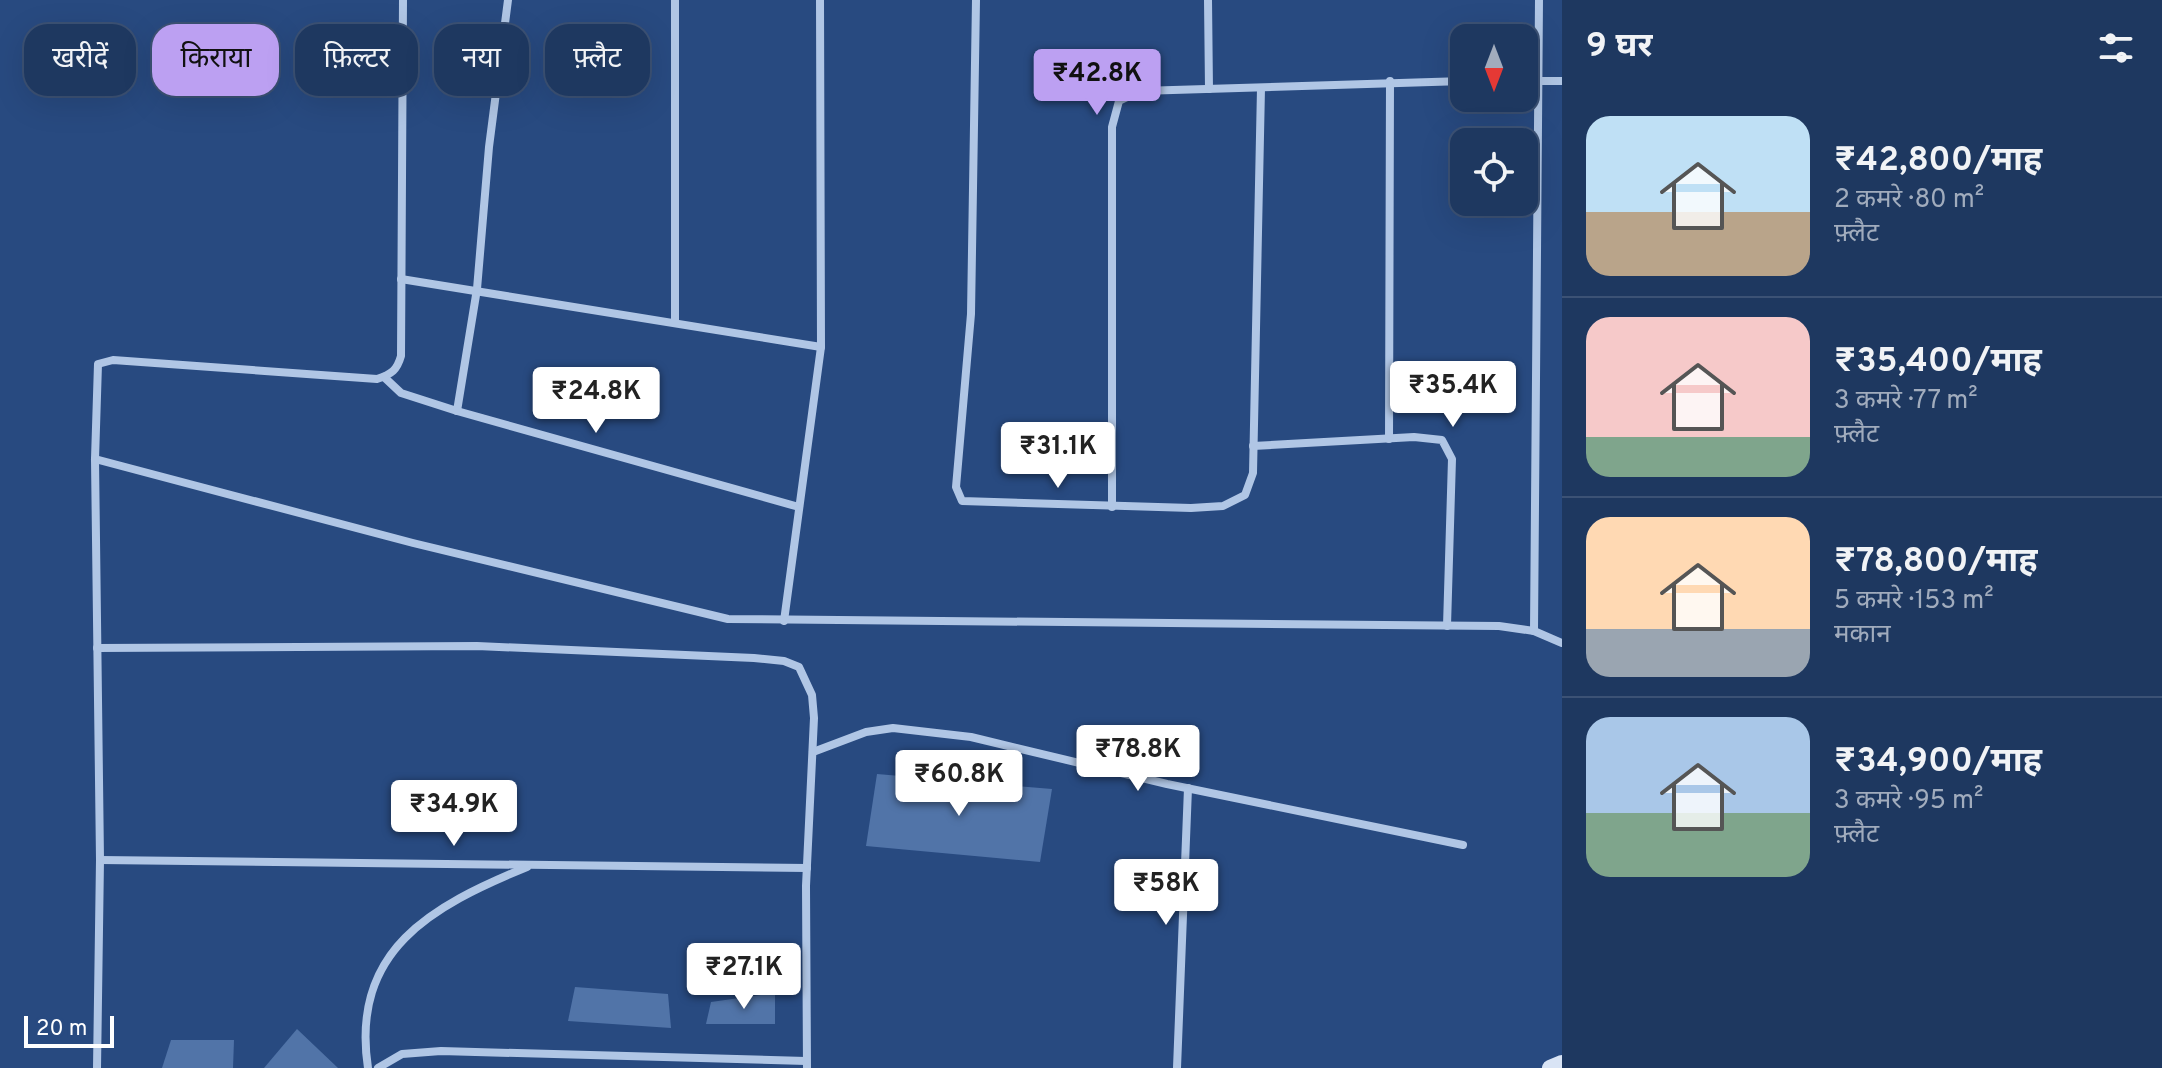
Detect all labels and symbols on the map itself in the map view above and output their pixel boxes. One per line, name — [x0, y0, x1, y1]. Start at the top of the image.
north arrow — [1450, 24, 1538, 112]
pin: ₹42.8K — [1032, 49, 1162, 117]
pin: ₹35.4K — [1388, 361, 1518, 429]
pin: ₹24.8K — [531, 367, 661, 435]
pin: ₹31.1K — [993, 422, 1123, 490]
pin: ₹78.8K — [1073, 725, 1203, 793]
pin: ₹60.8K — [894, 750, 1024, 818]
pin: ₹34.9K — [389, 780, 519, 848]
pin: ₹58K — [1119, 859, 1213, 927]
pin: ₹27.1K — [679, 943, 809, 1011]
scale bar — [24, 1012, 114, 1048]

